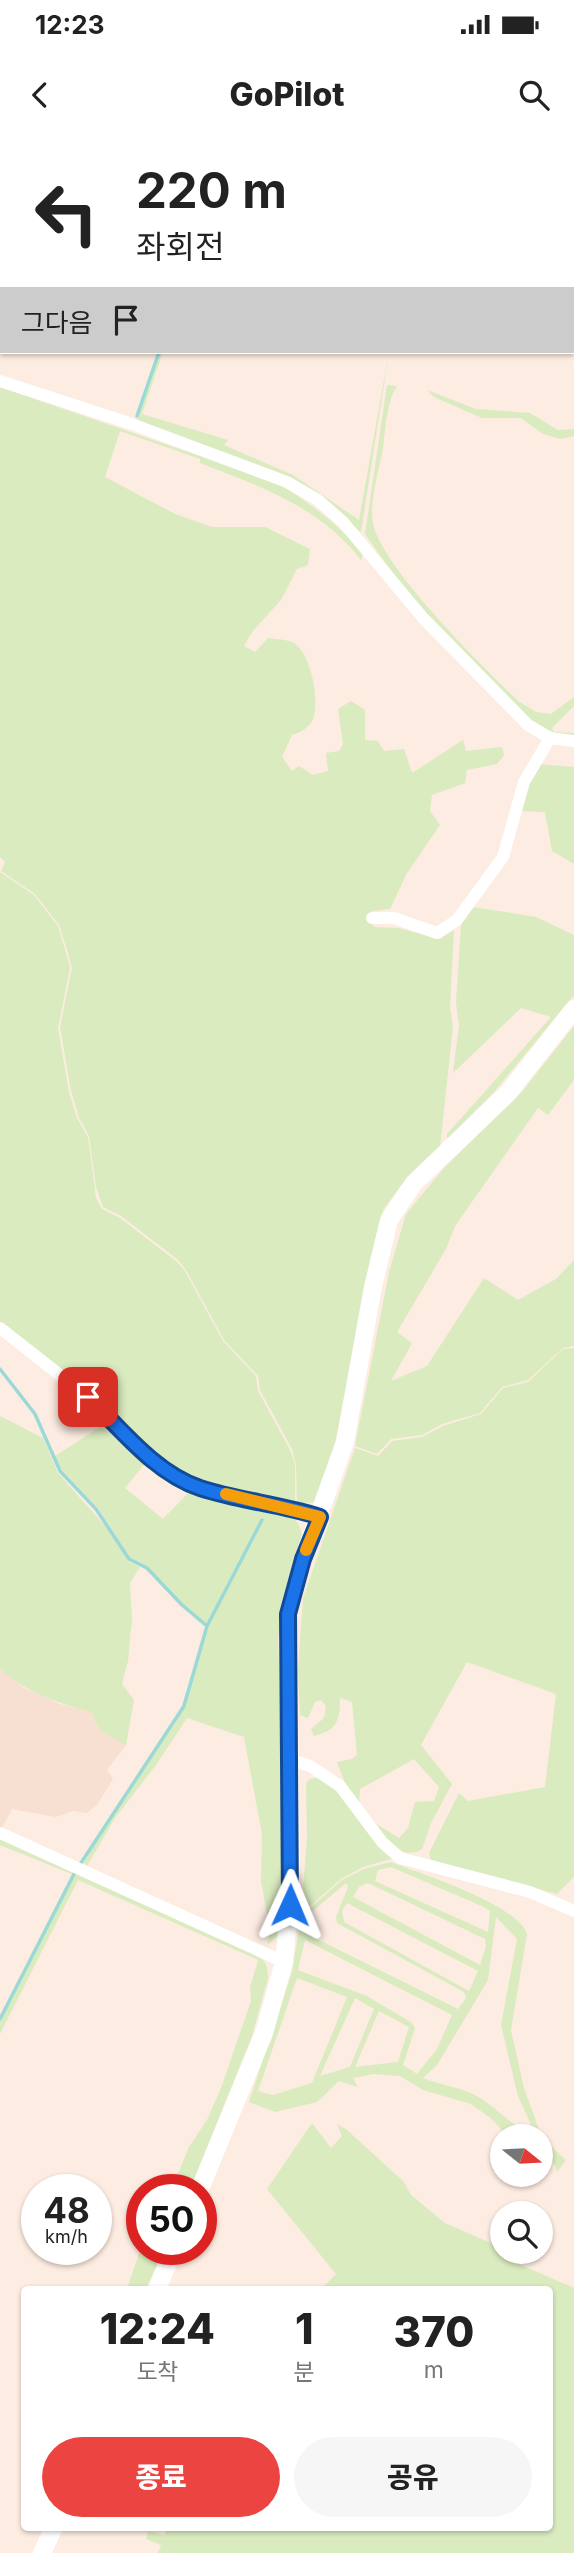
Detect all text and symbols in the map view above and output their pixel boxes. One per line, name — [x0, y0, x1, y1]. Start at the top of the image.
text: 12:23 — [35, 9, 104, 40]
text: GoPilot — [230, 75, 344, 114]
icon: back — [21, 76, 59, 114]
icon: search — [515, 76, 553, 114]
text: 220 m — [136, 161, 287, 220]
icon: left — [21, 168, 112, 259]
text: 좌회전 — [136, 227, 224, 266]
icon: arrive — [107, 301, 145, 339]
text: 그다음 — [21, 307, 93, 338]
pin — [58, 1367, 118, 1427]
icon: arrive — [69, 1378, 107, 1416]
position arrow — [253, 1868, 327, 1942]
north arrow — [490, 2124, 553, 2188]
map controls — [490, 2124, 553, 2264]
speed limit sign: 50 — [126, 2174, 217, 2265]
text: 48 — [43, 2189, 90, 2231]
button: search — [490, 2201, 553, 2264]
text: km/h — [45, 2226, 88, 2247]
text: 12:24 — [100, 2303, 215, 2354]
text: 1 — [295, 2303, 314, 2354]
text: 370 — [394, 2306, 474, 2357]
text: m — [424, 2356, 444, 2384]
text: 도착 — [136, 2358, 178, 2386]
text: 분 — [294, 2358, 315, 2386]
button: 종료 — [42, 2437, 280, 2517]
button: 공유 — [294, 2437, 532, 2517]

